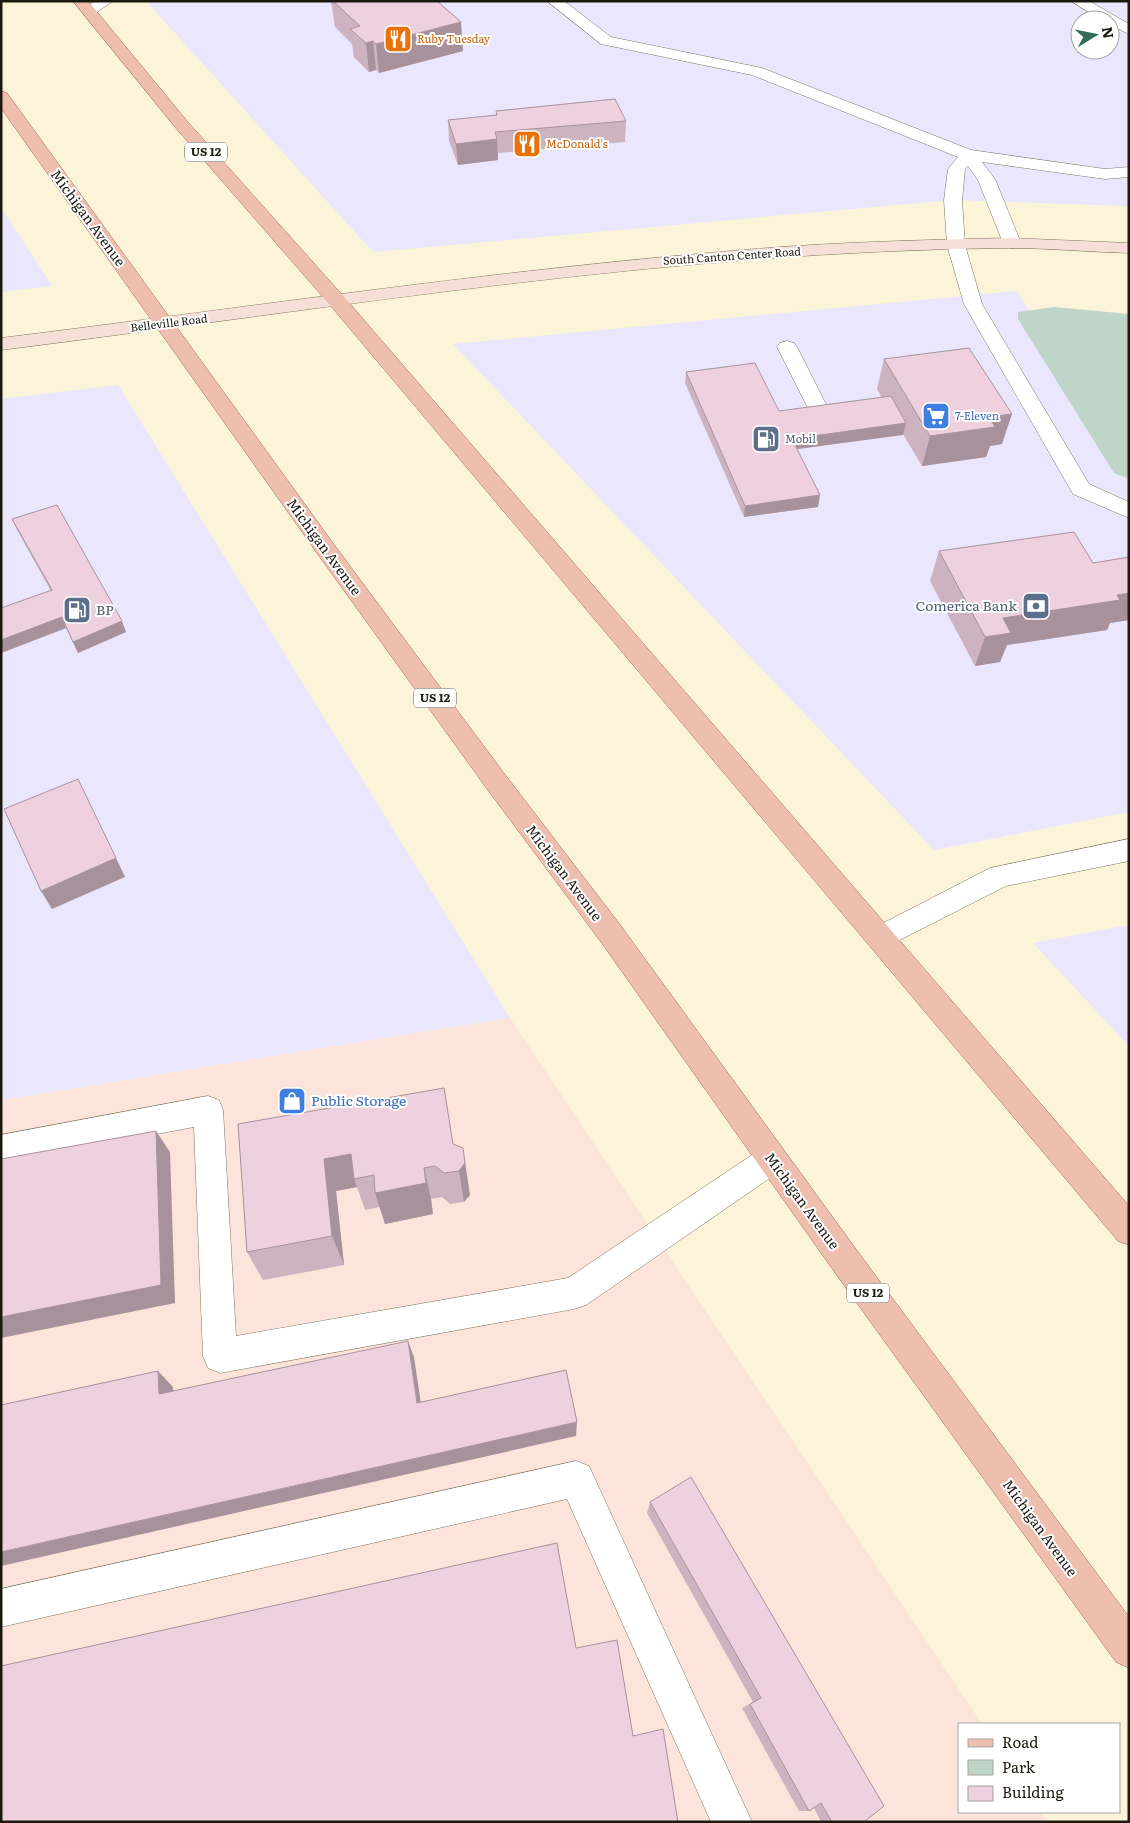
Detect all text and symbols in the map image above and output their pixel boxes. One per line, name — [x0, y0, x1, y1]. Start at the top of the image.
north arrow — [1070, 10, 1120, 60]
restaurant icon: Ruby Tuesday — [383, 24, 413, 54]
text: N — [1098, 25, 1120, 40]
place label: Ruby Tuesday — [417, 30, 491, 46]
restaurant icon: McDonald's — [512, 129, 542, 159]
place label: McDonald's — [546, 135, 608, 151]
road number: US 12 — [185, 142, 227, 162]
street label: Michigan Avenue — [47, 165, 131, 270]
street label: South Canton Center Road — [662, 242, 802, 268]
street label: Belleville Road — [129, 309, 209, 335]
supermarket icon: 7-Eleven — [921, 401, 951, 431]
place label: 7-Eleven — [955, 407, 999, 423]
fuel station icon: Mobil — [751, 424, 781, 454]
place label: Mobil — [785, 430, 816, 446]
street label: Michigan Avenue — [283, 494, 367, 599]
bank icon: Comerica Bank — [1021, 591, 1051, 621]
fuel station icon: BP — [62, 595, 92, 625]
place label: Comerica Bank — [915, 595, 1017, 615]
place label: BP — [96, 599, 114, 619]
road number: US 12 — [414, 688, 456, 708]
street label: Michigan Avenue — [522, 820, 608, 925]
shop icon: Public Storage — [277, 1086, 307, 1116]
place label: Public Storage — [311, 1090, 406, 1110]
street label: Michigan Avenue — [761, 1148, 845, 1253]
road number: US 12 — [847, 1284, 889, 1302]
street label: Michigan Avenue — [999, 1475, 1083, 1580]
legend — [958, 1723, 1120, 1813]
text: Road — [1002, 1730, 1038, 1753]
text: Park — [1002, 1755, 1036, 1778]
text: Building — [1002, 1780, 1064, 1803]

